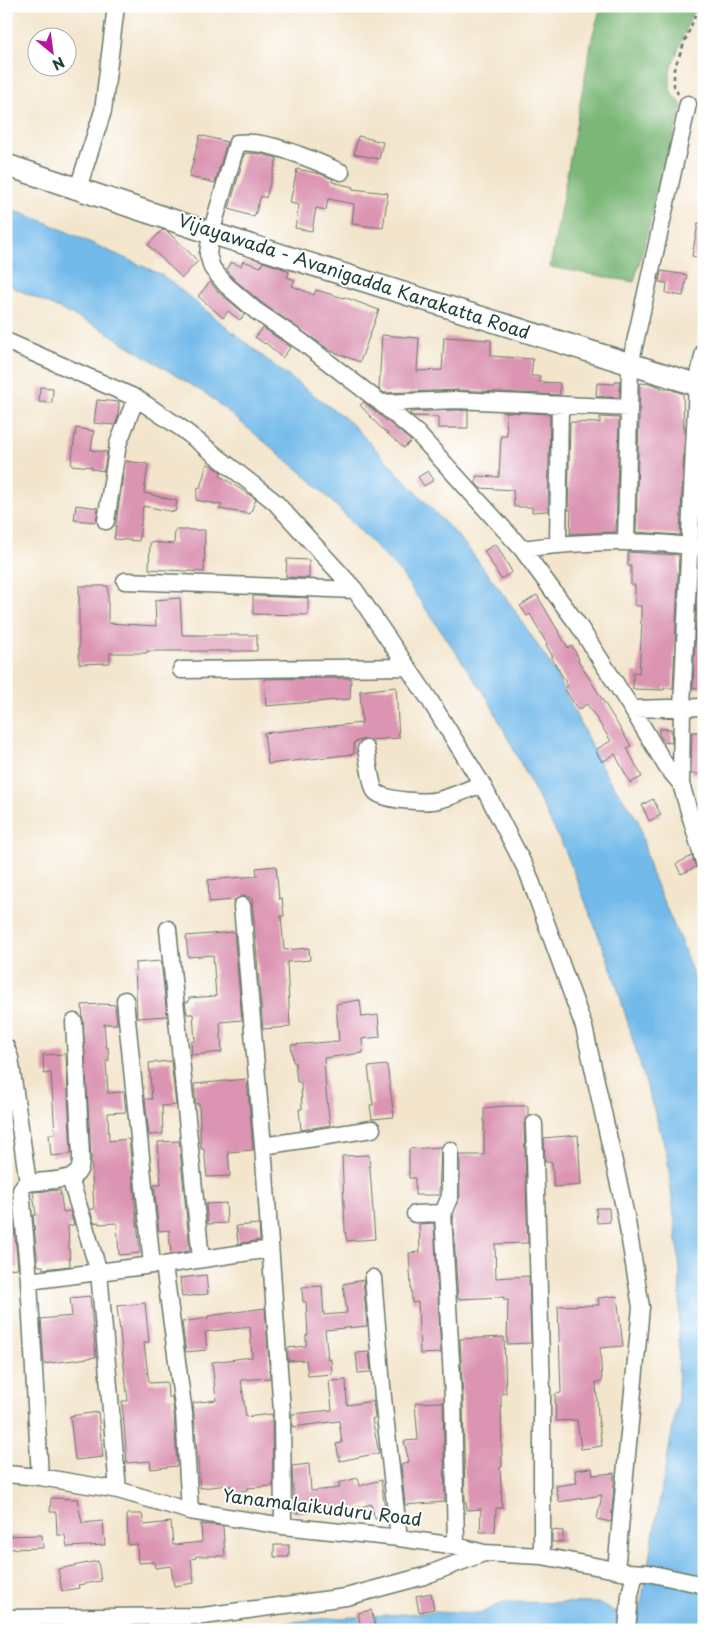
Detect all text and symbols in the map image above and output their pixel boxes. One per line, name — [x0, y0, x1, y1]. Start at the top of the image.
north arrow — [28, 28, 78, 78]
text: N — [49, 52, 68, 76]
street label: Vijayawada - Avanigadda Karakatta Road — [175, 206, 534, 345]
street label: Yanamalaikuduru Road — [221, 1481, 423, 1532]

